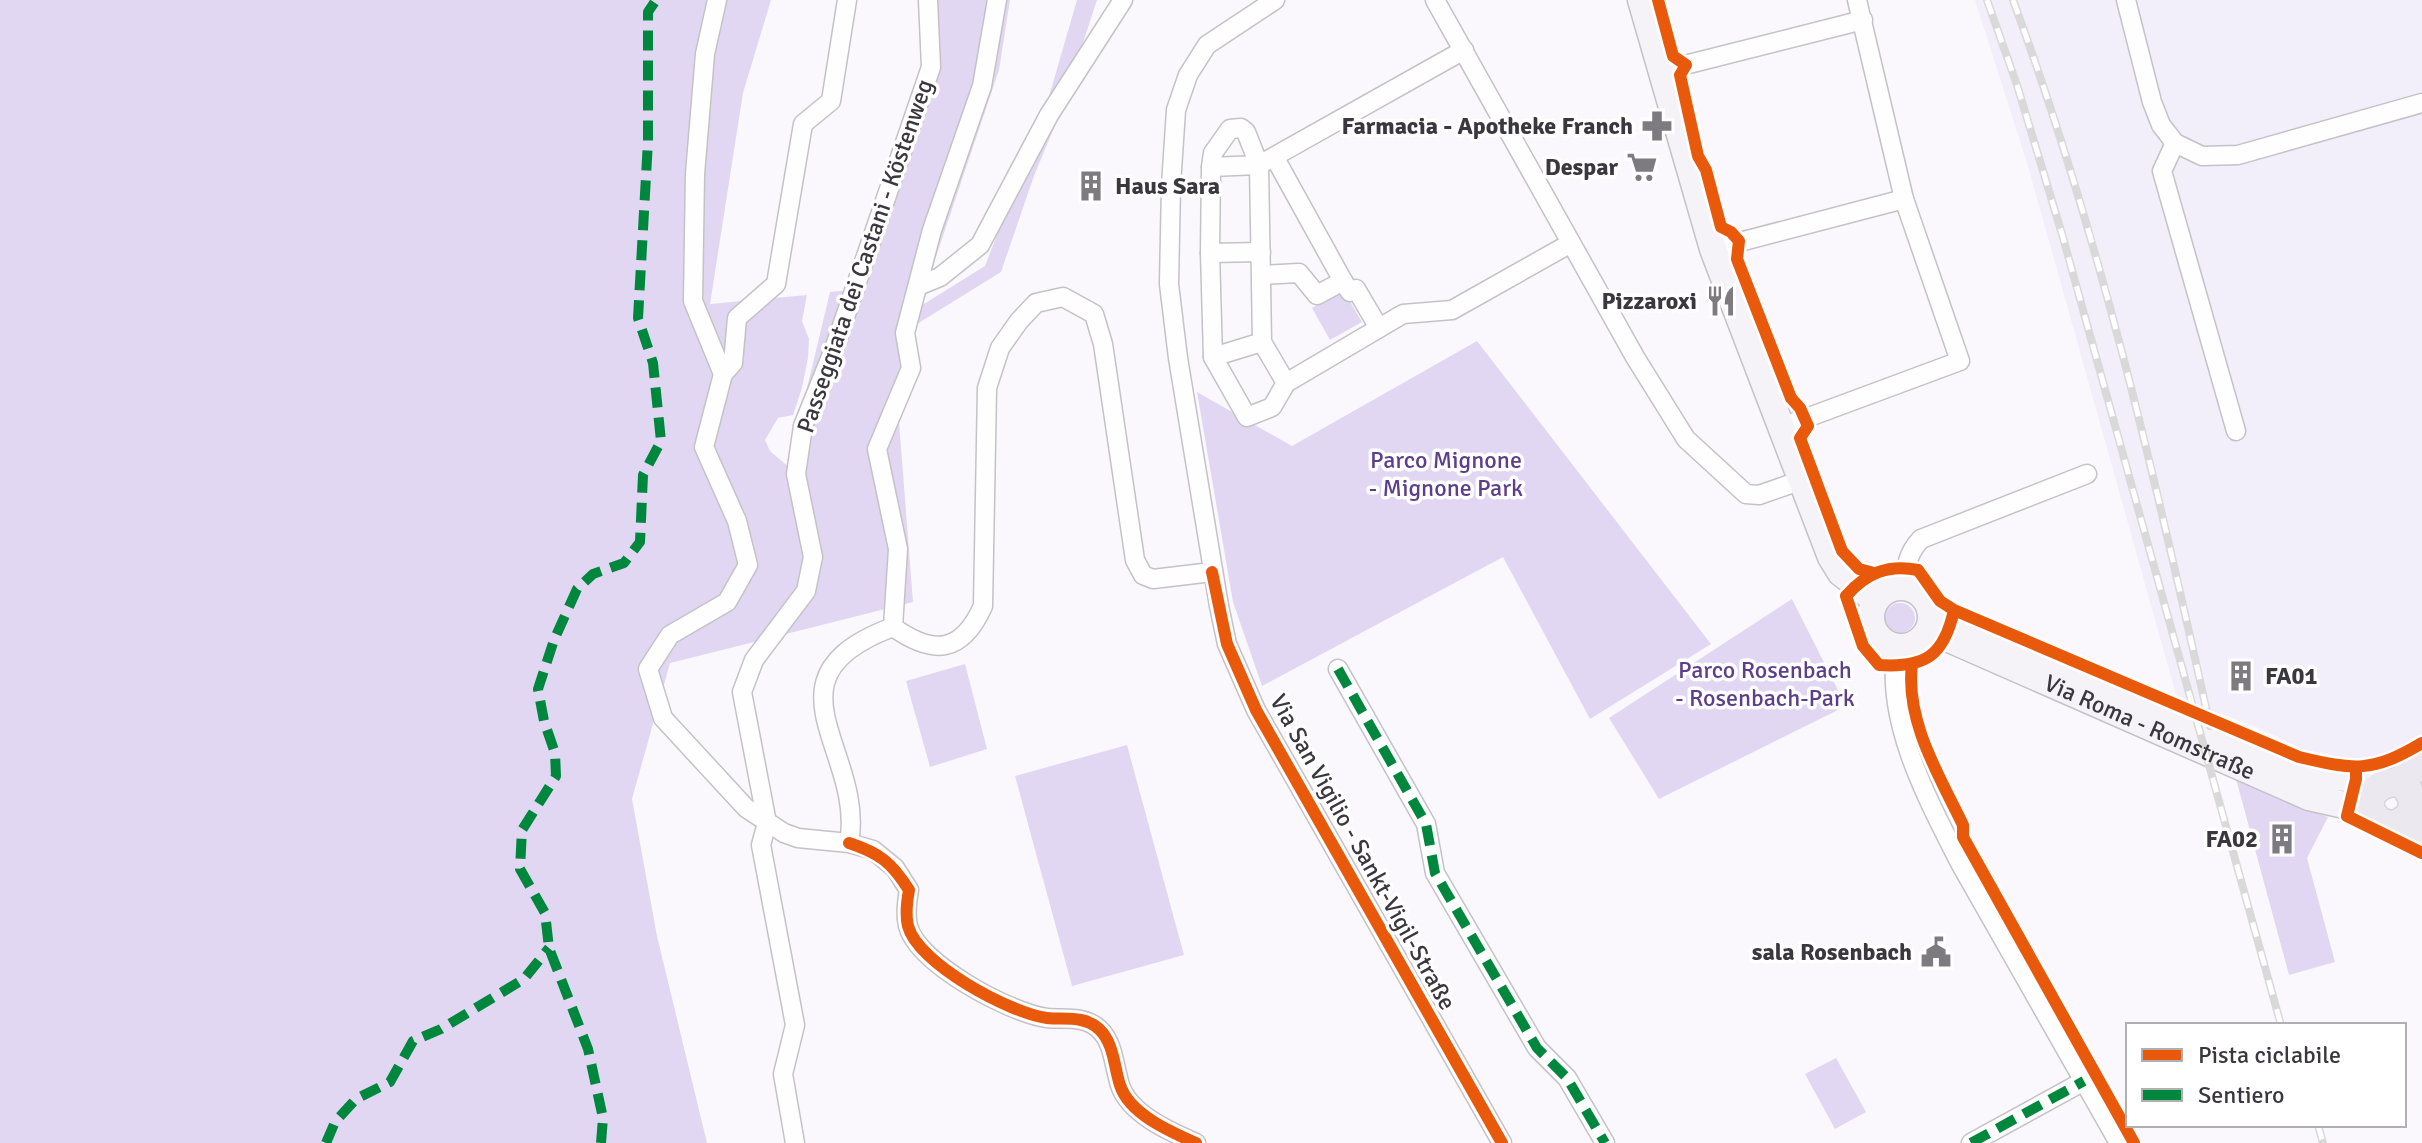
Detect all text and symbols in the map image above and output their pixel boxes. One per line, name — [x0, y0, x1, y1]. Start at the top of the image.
street label: Passeggiata dei Castani - Köstenweg — [790, 75, 940, 437]
pharmacy icon: Farmacia - Apotheke Franch — [1640, 109, 1674, 143]
place label: Farmacia - Apotheke Franch — [1342, 111, 1633, 141]
supermarket icon: Despar — [1625, 150, 1659, 184]
place label: Despar — [1545, 152, 1618, 182]
building icon: Haus Sara — [1074, 169, 1108, 203]
place label: Haus Sara — [1115, 171, 1220, 201]
restaurant icon: Pizzaroxi — [1704, 284, 1738, 318]
place label: Pizzaroxi — [1601, 286, 1697, 316]
park label: Parco Mignone - Mignone Park — [1369, 445, 1523, 503]
park label: Parco Rosenbach - Rosenbach-Park — [1675, 655, 1855, 713]
building icon: FA01 — [2224, 659, 2258, 693]
place label: FA01 — [2265, 661, 2318, 691]
street label: Via Roma - Romstraße — [2040, 668, 2260, 786]
street label: Via San Vigilio - Sankt-Vigil-Straße — [1263, 689, 1463, 1015]
building icon: FA02 — [2265, 822, 2299, 856]
place label: FA02 — [2205, 824, 2258, 854]
public building icon: sala Rosenbach — [1919, 935, 1953, 969]
place label: sala Rosenbach — [1752, 937, 1912, 967]
legend — [2126, 1023, 2406, 1127]
text: Pista ciclabile — [2198, 1040, 2341, 1070]
text: Sentiero — [2198, 1080, 2284, 1110]

